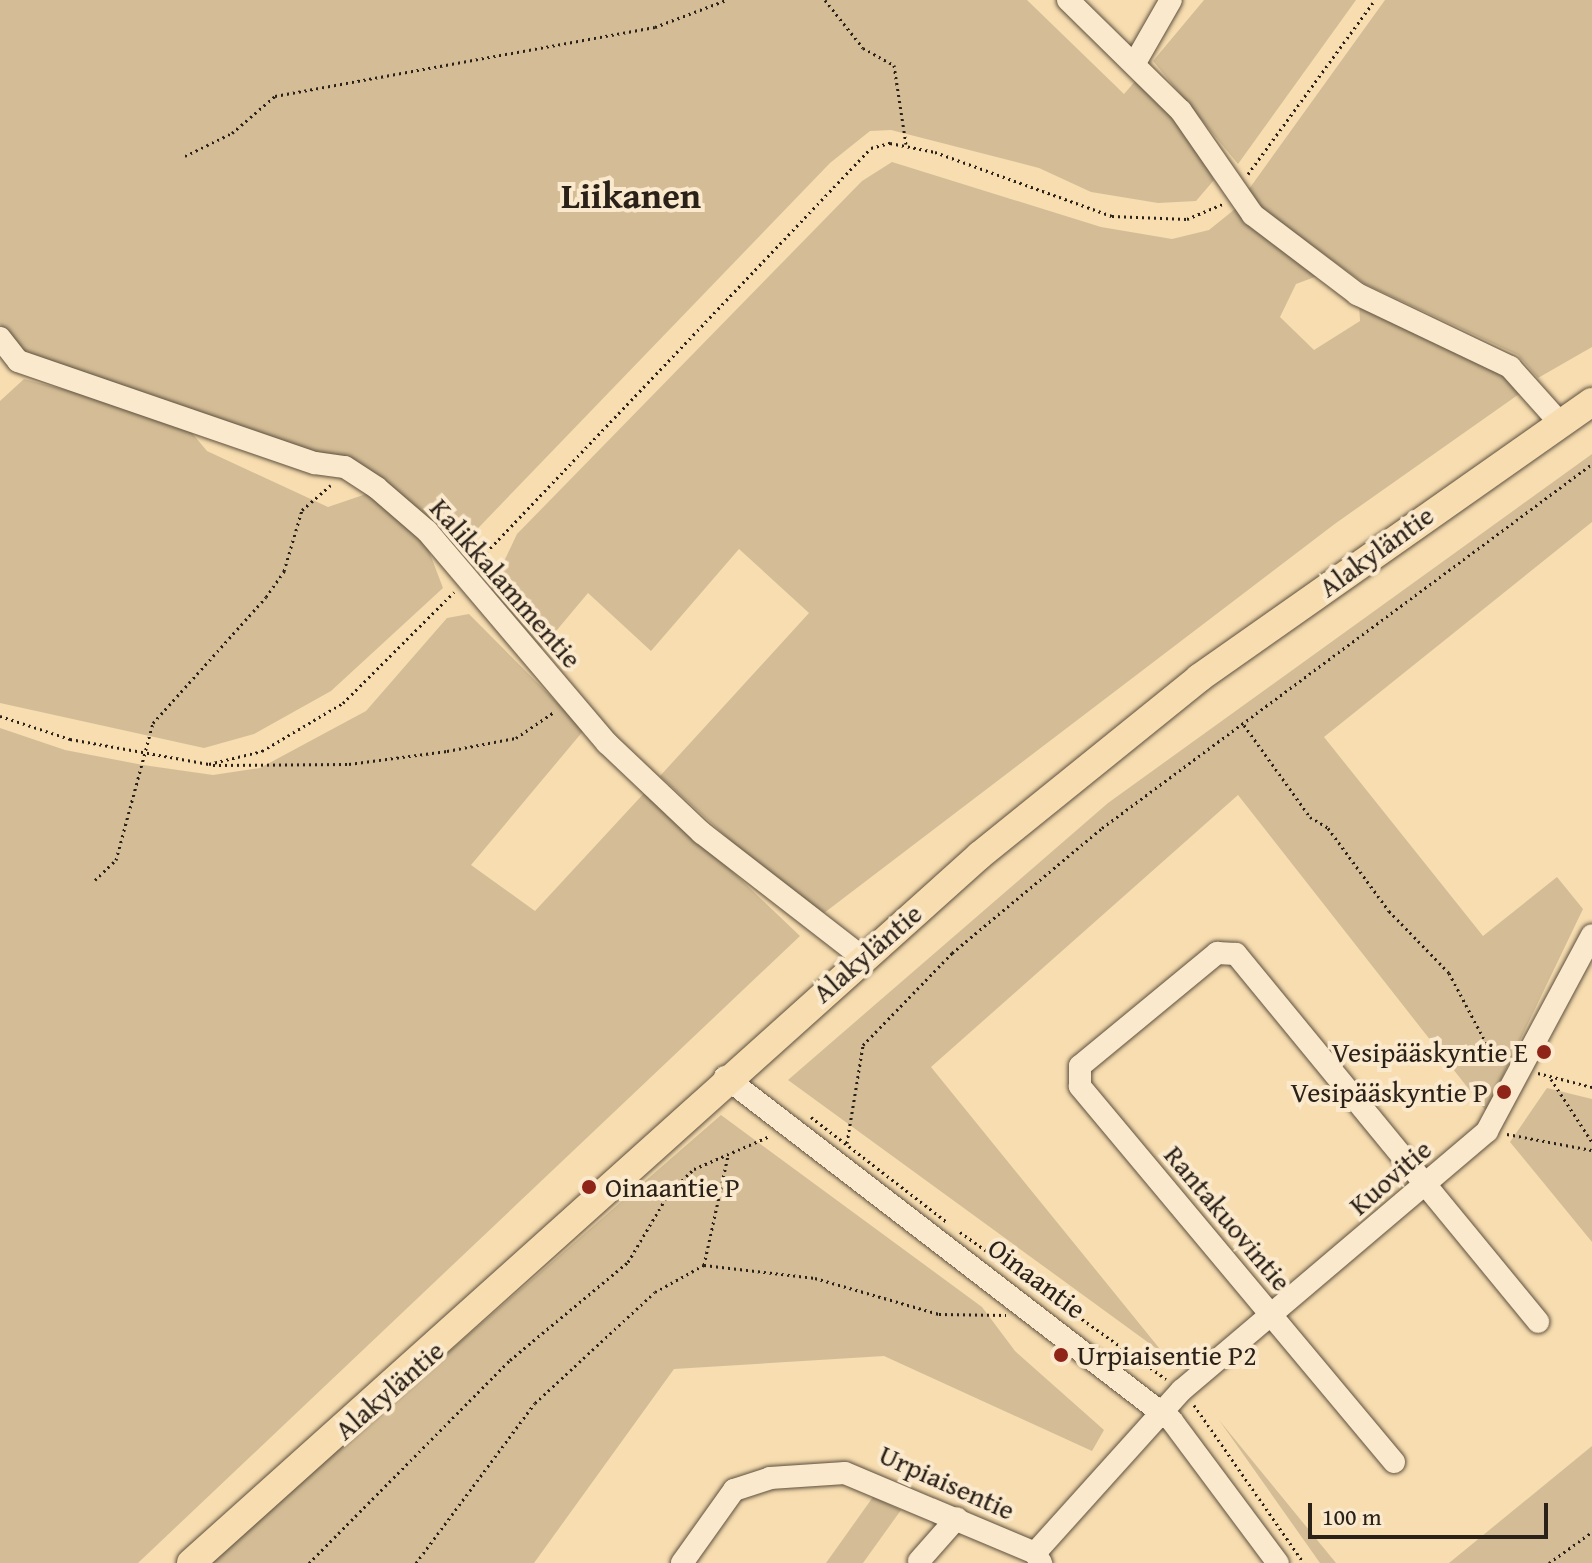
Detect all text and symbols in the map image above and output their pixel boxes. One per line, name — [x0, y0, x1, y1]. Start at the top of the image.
district label: Liikanen — [561, 173, 701, 217]
street label: Kalikkalammentie — [423, 491, 589, 675]
street label: Alakyläntie — [1312, 498, 1440, 604]
street label: Alakyläntie — [805, 896, 929, 1010]
place label: Vesipääskyntie E — [1331, 1035, 1528, 1069]
marker: Vesipääskyntie E — [1535, 1043, 1553, 1061]
place label: Vesipääskyntie P — [1291, 1075, 1488, 1109]
marker: Vesipääskyntie P — [1495, 1083, 1513, 1101]
street label: Kuovitie — [1342, 1132, 1438, 1222]
street label: Rantakuovintie — [1157, 1138, 1299, 1298]
place label: Oinaantie P — [605, 1170, 740, 1204]
marker: Oinaantie P — [580, 1178, 598, 1196]
street label: Oinaantie — [981, 1230, 1093, 1326]
street label: Alakyläntie — [327, 1333, 451, 1447]
place label: Urpiaisentie P2 — [1077, 1338, 1257, 1372]
marker: Urpiaisentie P2 — [1052, 1346, 1070, 1364]
street label: Urpiaisentie — [874, 1437, 1020, 1527]
scale bar — [1312, 1487, 1552, 1537]
text: 100 m — [1322, 1499, 1382, 1534]

